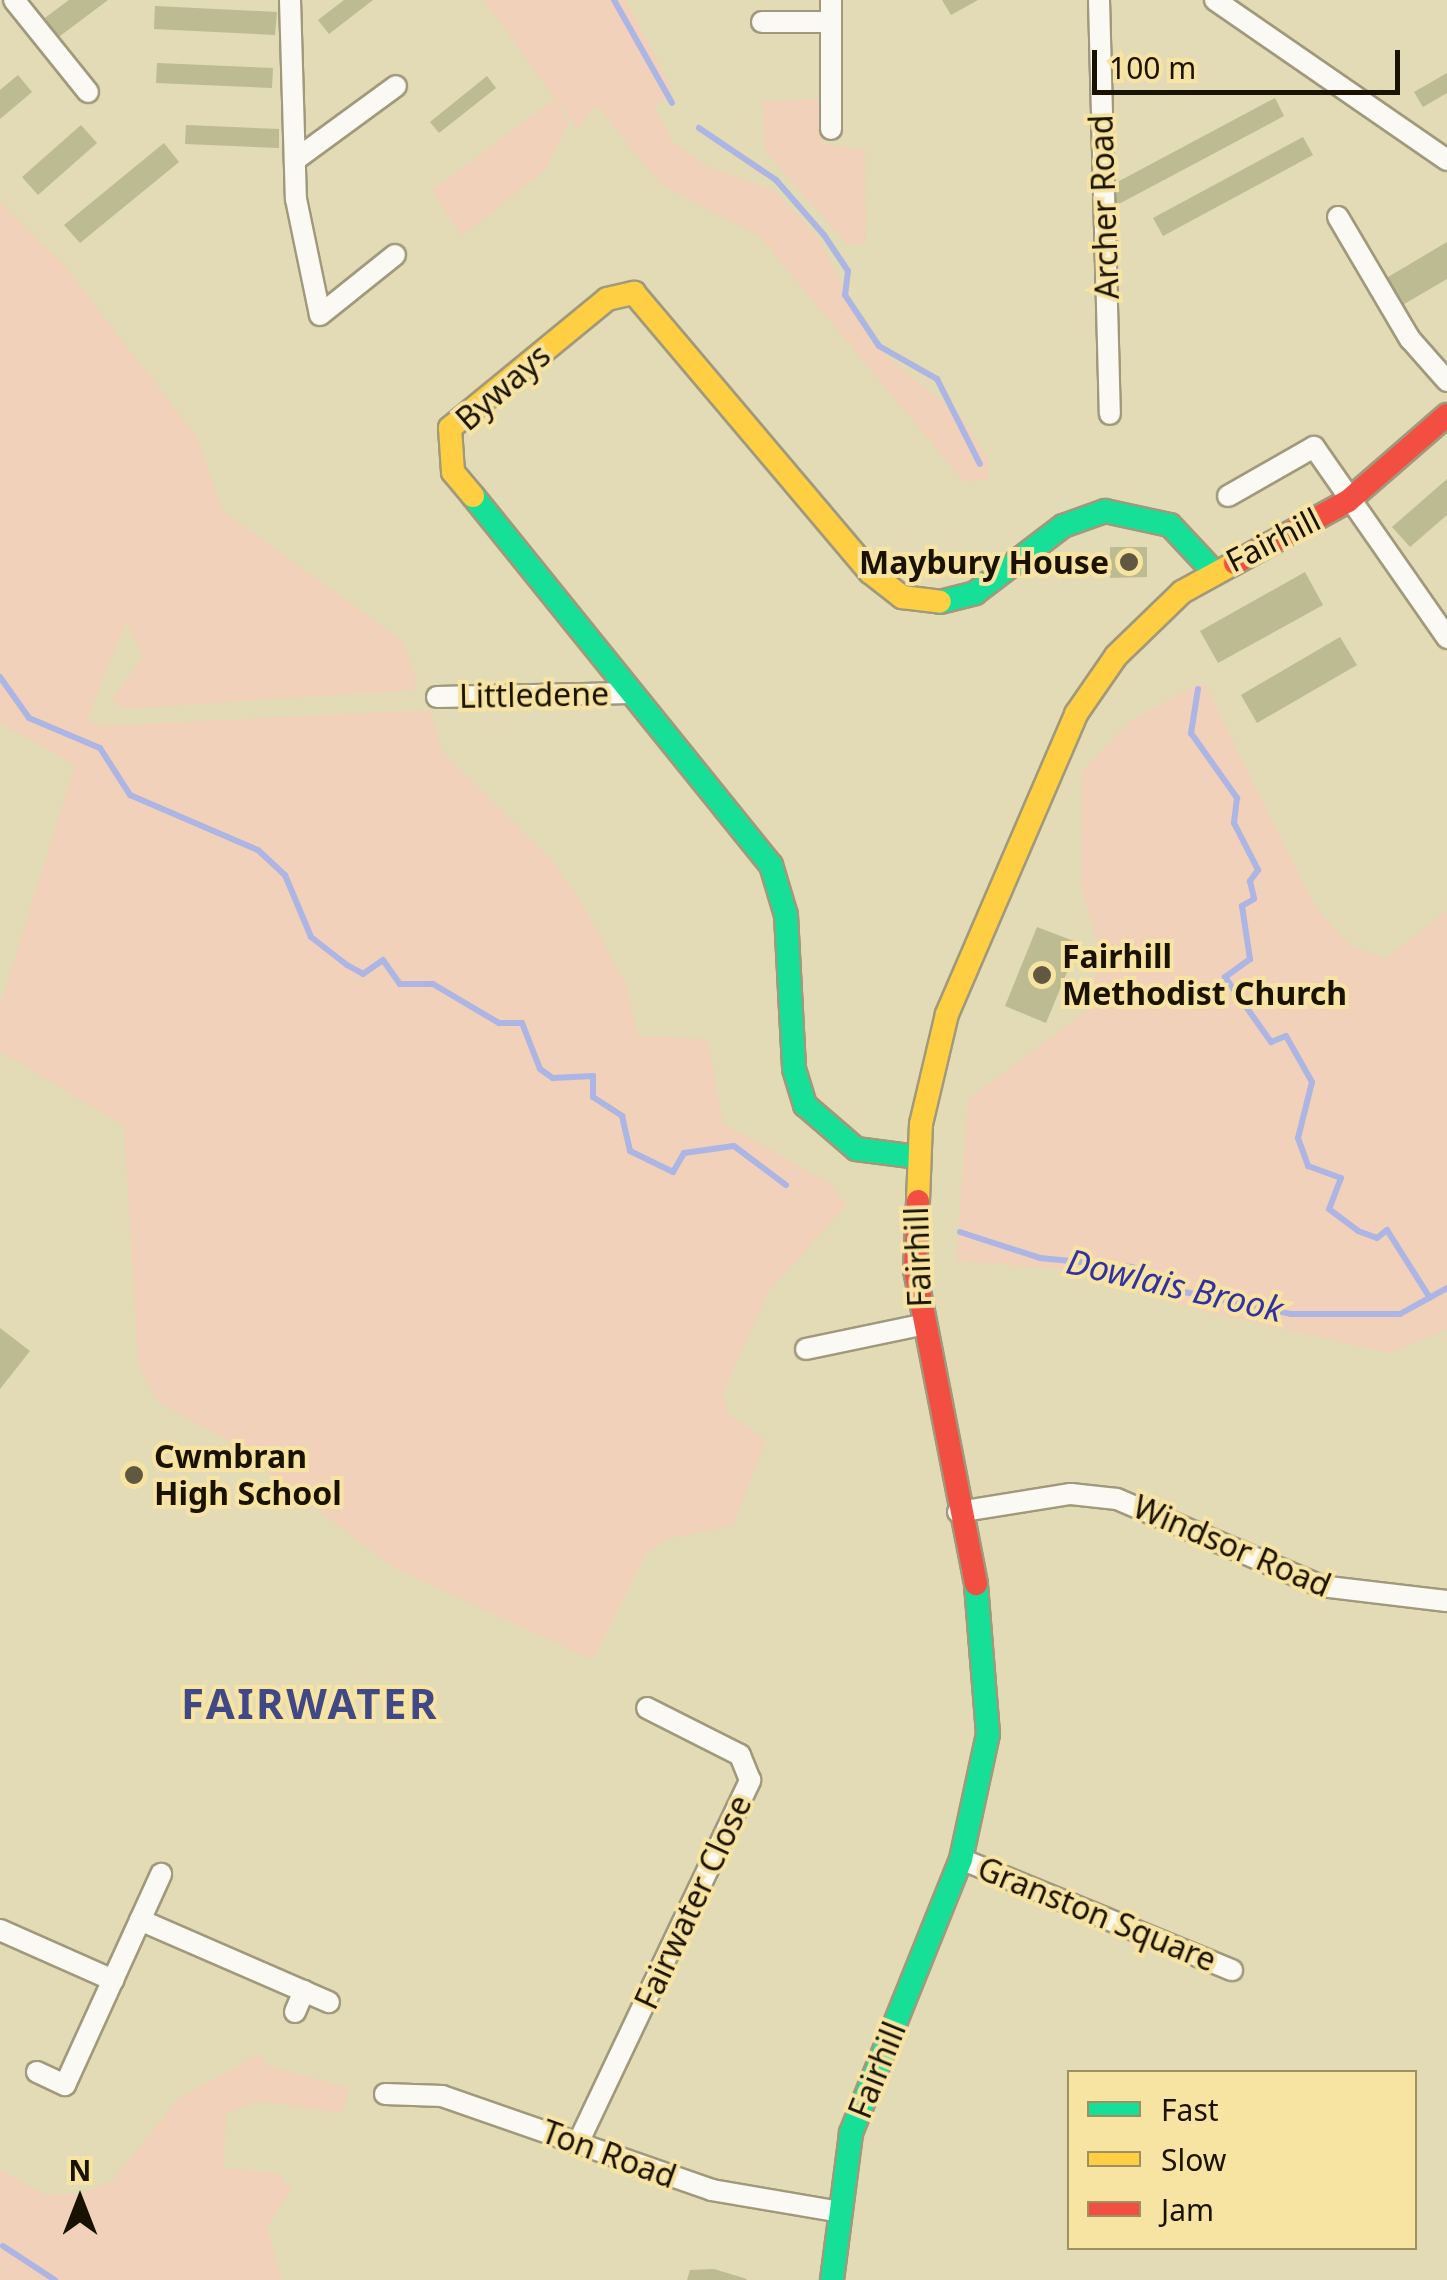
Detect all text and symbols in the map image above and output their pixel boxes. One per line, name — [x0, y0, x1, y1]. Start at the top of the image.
scale bar — [1097, 30, 1404, 92]
text: 100 m — [1109, 47, 1196, 88]
street label: Archer Road — [1082, 114, 1126, 300]
street label: Byways — [448, 336, 558, 438]
street label: Fairhill — [1219, 500, 1327, 580]
place label: Maybury House — [859, 543, 1109, 581]
marker: Maybury House — [1118, 551, 1140, 573]
street label: Littledene — [459, 674, 609, 716]
place label: Fairhill Methodist Church — [1062, 938, 1347, 1013]
marker: Fairhill Methodist Church — [1031, 964, 1053, 986]
street label: Fairhill — [897, 1206, 939, 1308]
water label: Dowlais Brook — [1063, 1240, 1287, 1330]
place label: Cwmbran High School — [154, 1438, 342, 1513]
marker: Cwmbran High School — [123, 1464, 145, 1486]
street label: Windsor Road — [1128, 1487, 1336, 1605]
district label: FAIRWATER — [181, 1678, 439, 1728]
street label: Fairwater Close — [627, 1789, 759, 2015]
street label: Granston Square — [972, 1849, 1222, 1979]
street label: Fairhill — [840, 2016, 914, 2124]
legend — [1067, 2070, 1417, 2250]
text: Fast — [1161, 2089, 1219, 2130]
street label: Ton Road — [537, 2112, 681, 2196]
text: Slow — [1161, 2139, 1226, 2180]
north arrow — [30, 2150, 130, 2250]
text: N — [69, 2151, 91, 2189]
text: Jam — [1161, 2189, 1214, 2230]

